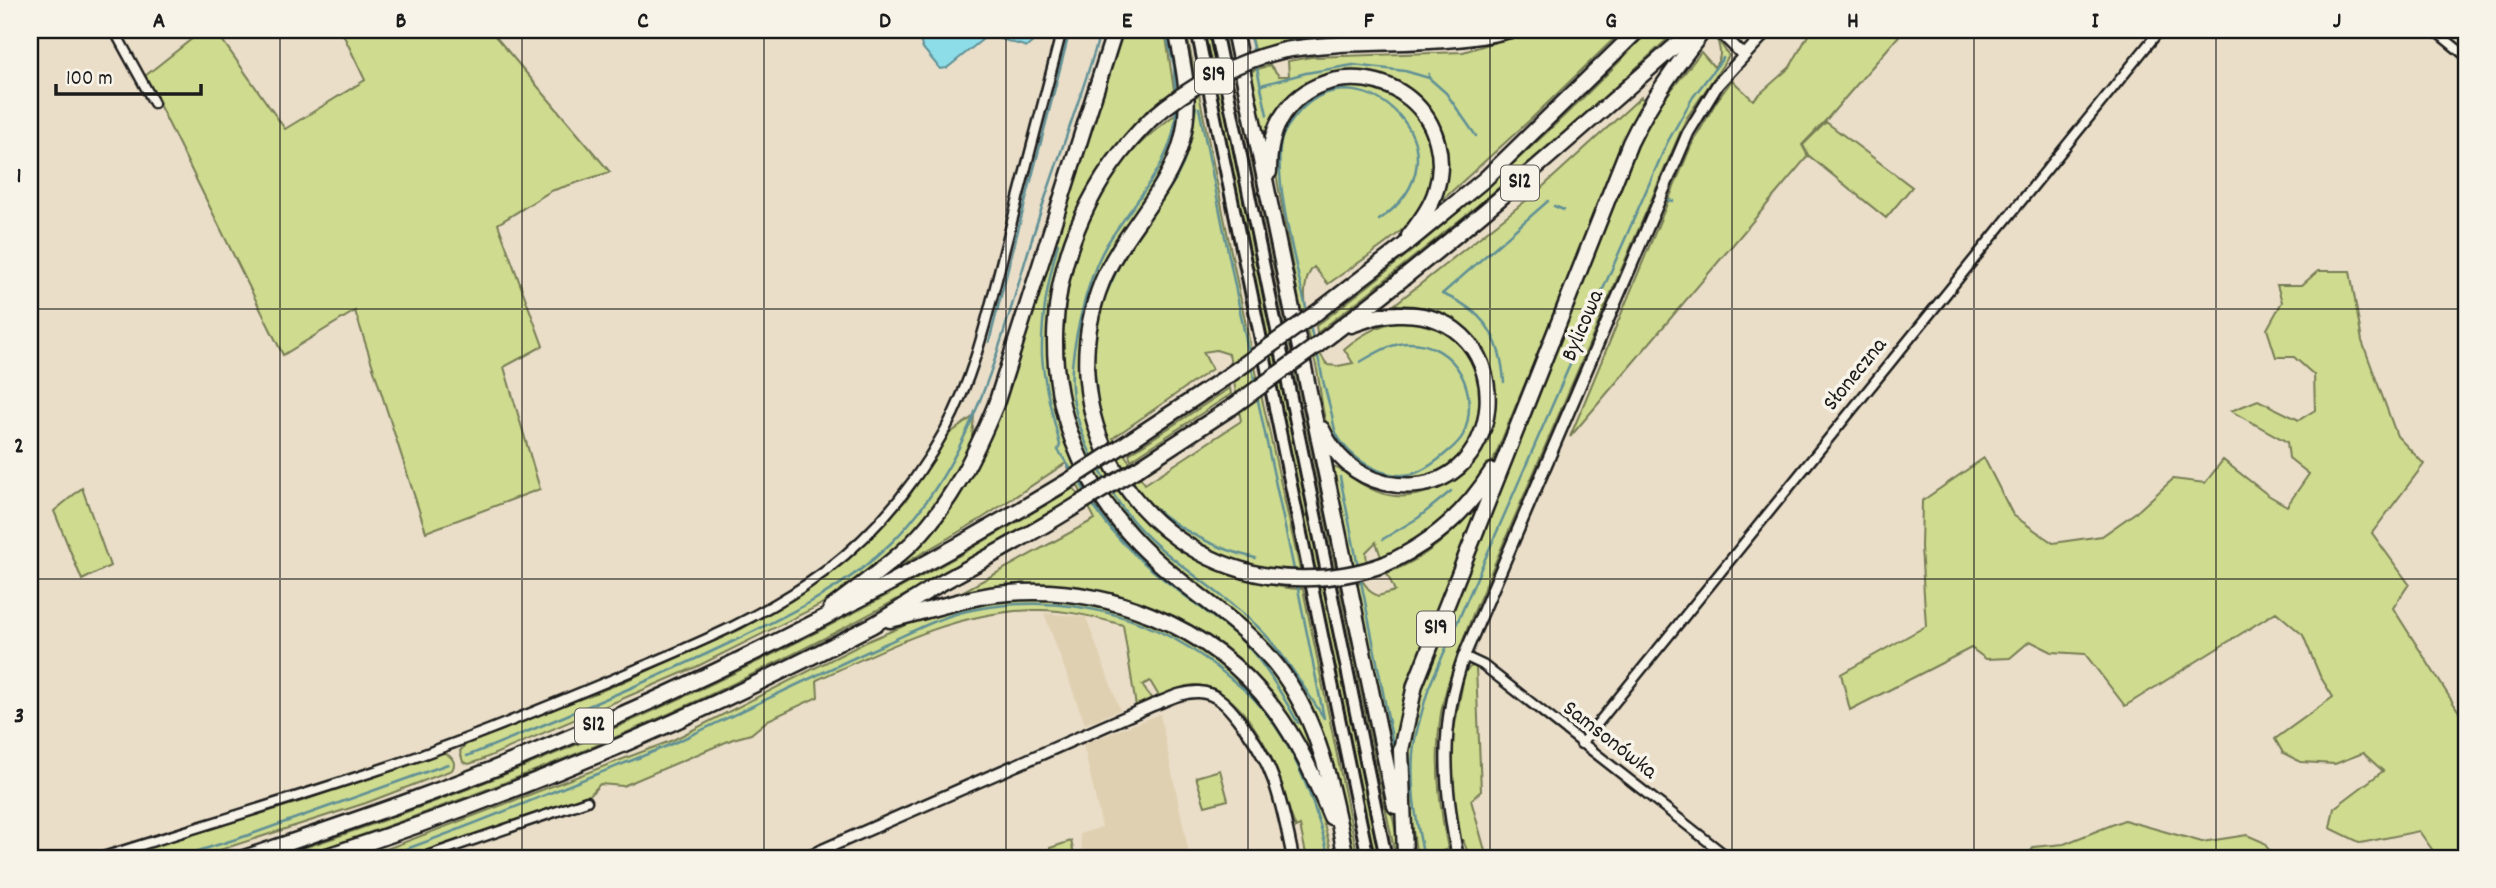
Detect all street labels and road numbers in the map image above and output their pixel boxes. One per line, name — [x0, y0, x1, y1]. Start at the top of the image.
road number: S19 — [1195, 58, 1233, 94]
road number: S12 — [1501, 166, 1539, 200]
street label: Bylicowa — [1554, 284, 1614, 367]
street label: Słoneczna — [1816, 330, 1897, 419]
road number: S19 — [1417, 612, 1455, 646]
street label: Samsonówka — [1554, 693, 1664, 789]
road number: S12 — [575, 708, 613, 744]

